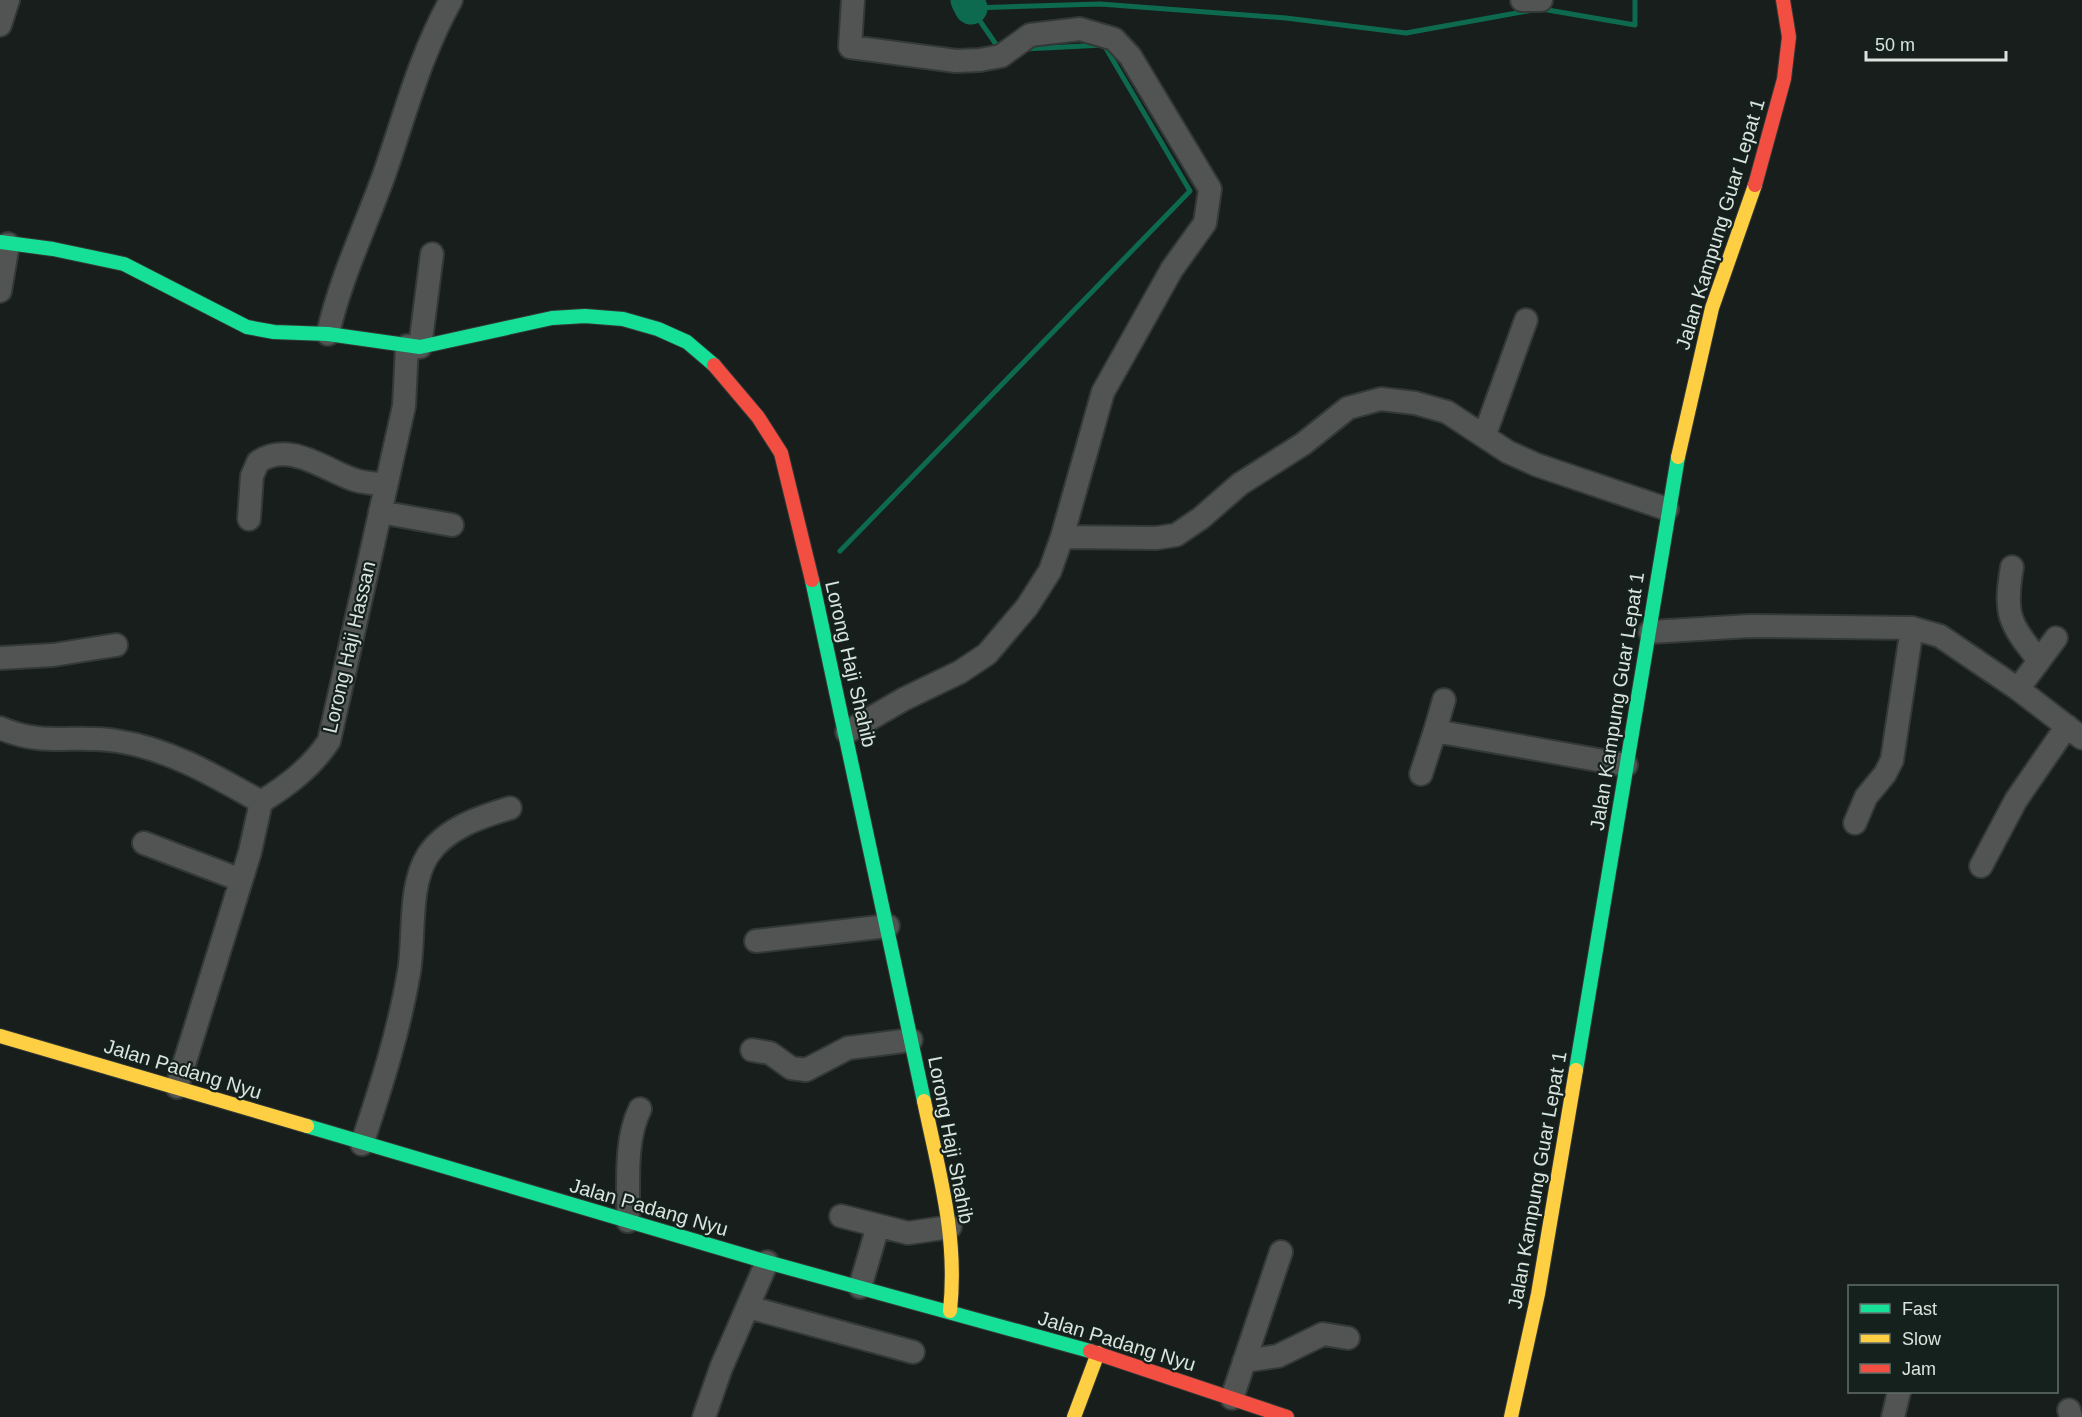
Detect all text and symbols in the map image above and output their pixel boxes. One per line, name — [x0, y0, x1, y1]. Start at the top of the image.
scale bar — [1866, 24, 2006, 62]
text: 50 m — [1875, 35, 1915, 55]
street label: Jalan Kampung Guar Lepat 1 — [1671, 96, 1769, 352]
street label: Lorong Haji Hassan — [319, 559, 379, 735]
street label: Jalan Kampung Guar Lepat 1 — [1586, 570, 1648, 832]
street label: Lorong Haji Shahib — [821, 579, 881, 749]
street label: Jalan Padang Nyu — [102, 1035, 264, 1103]
street label: Jalan Kampung Guar Lepat 1 — [1503, 1049, 1571, 1311]
street label: Lorong Haji Shahib — [924, 1054, 978, 1226]
street label: Jalan Padang Nyu — [567, 1174, 731, 1240]
legend — [1848, 1285, 2058, 1393]
text: Fast — [1902, 1299, 1937, 1319]
street label: Jalan Padang Nyu — [1036, 1307, 1198, 1375]
text: Slow — [1902, 1329, 1942, 1349]
text: Jam — [1902, 1359, 1936, 1379]

